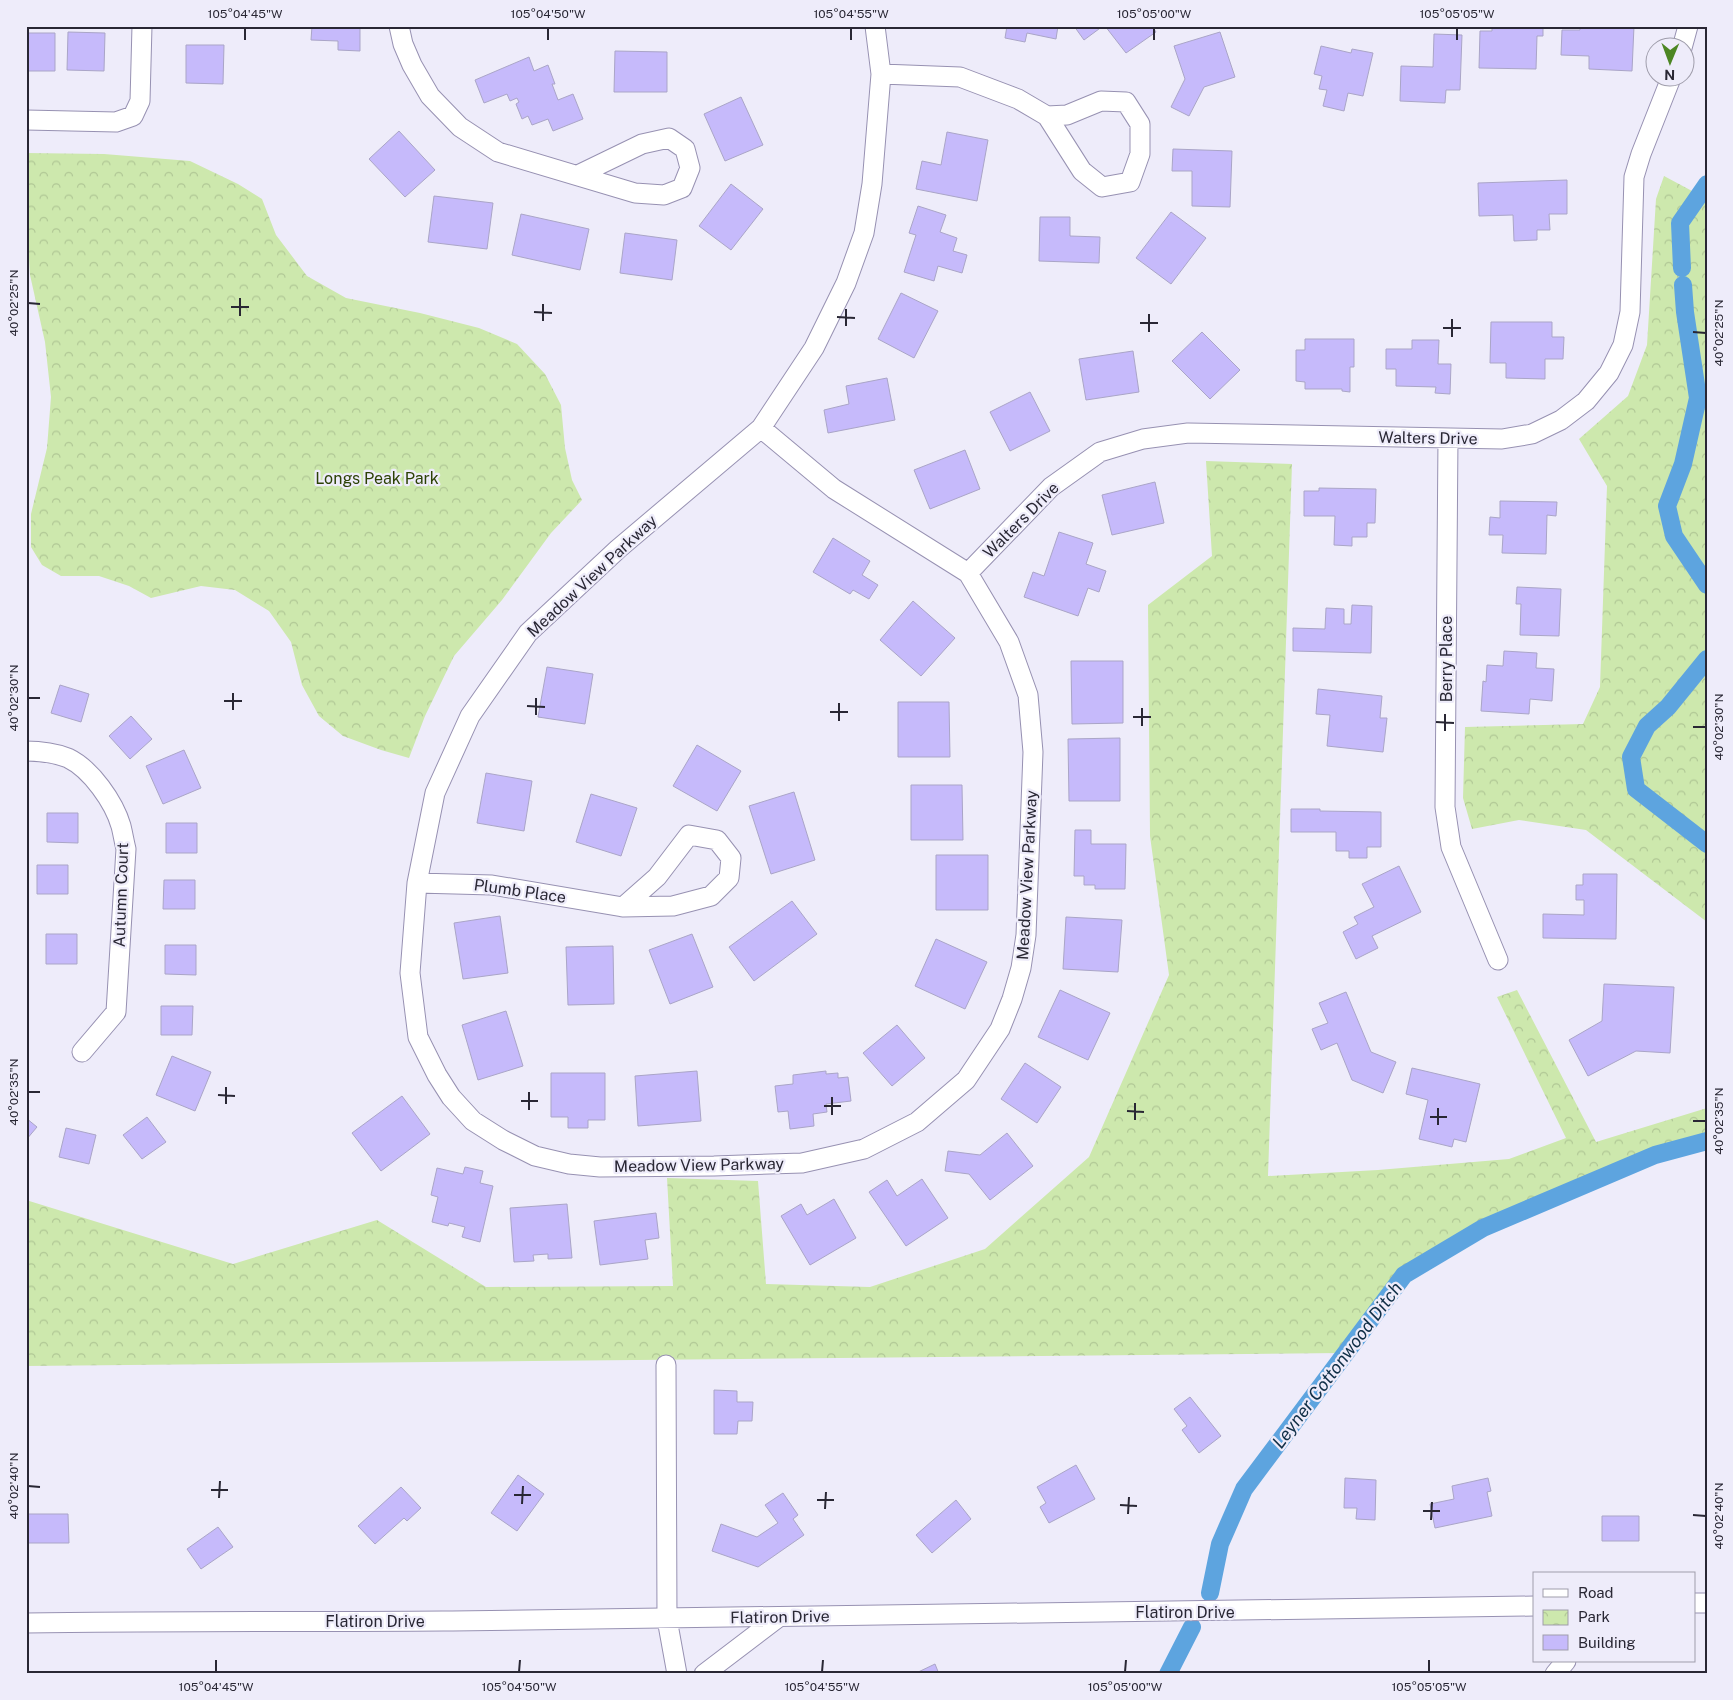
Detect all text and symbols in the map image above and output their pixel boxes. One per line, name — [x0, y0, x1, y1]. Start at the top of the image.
text: 105°04'45"W — [208, 7, 283, 21]
text: 105°04'50"W — [511, 7, 586, 21]
text: 105°04'55"W — [813, 7, 889, 21]
text: 105°05'00"W — [1117, 7, 1192, 21]
text: 105°05'05"W — [1419, 7, 1495, 21]
north arrow — [1646, 38, 1696, 88]
text: N — [1664, 67, 1675, 83]
text: 40°02'25"N — [7, 270, 21, 336]
text: 40°02'25"N — [1712, 300, 1726, 366]
street label: Walters Drive — [1378, 428, 1478, 448]
park label: Longs Peak Park — [315, 469, 439, 488]
street label: Walters Drive — [979, 478, 1063, 562]
street label: Meadow View Parkway — [523, 511, 661, 641]
street label: Berry Place — [1437, 616, 1456, 702]
text: 40°02'30"N — [7, 665, 21, 731]
text: 40°02'30"N — [1712, 694, 1726, 760]
street label: Meadow View Parkway — [1013, 789, 1041, 960]
street label: Autumn Court — [110, 842, 132, 948]
street label: Plumb Place — [473, 875, 567, 907]
text: 40°02'35"N — [7, 1058, 21, 1126]
text: 40°02'35"N — [1712, 1087, 1726, 1155]
street label: Meadow View Parkway — [614, 1154, 785, 1176]
water label: Leyner Cottonwood Ditch — [1268, 1278, 1406, 1452]
text: 40°02'40"N — [7, 1453, 21, 1519]
text: 40°02'40"N — [1712, 1483, 1726, 1549]
legend — [1533, 1572, 1696, 1662]
text: Road — [1578, 1584, 1614, 1601]
street label: Flatiron Drive — [1135, 1603, 1235, 1622]
street label: Flatiron Drive — [730, 1607, 830, 1627]
text: Park — [1578, 1608, 1610, 1625]
street label: Flatiron Drive — [325, 1612, 425, 1631]
text: Building — [1578, 1634, 1636, 1651]
text: 105°04'45"W — [179, 1680, 254, 1694]
text: 105°04'50"W — [482, 1680, 557, 1694]
text: 105°04'55"W — [784, 1680, 860, 1694]
text: 105°05'00"W — [1088, 1680, 1163, 1694]
text: 105°05'05"W — [1391, 1680, 1467, 1694]

